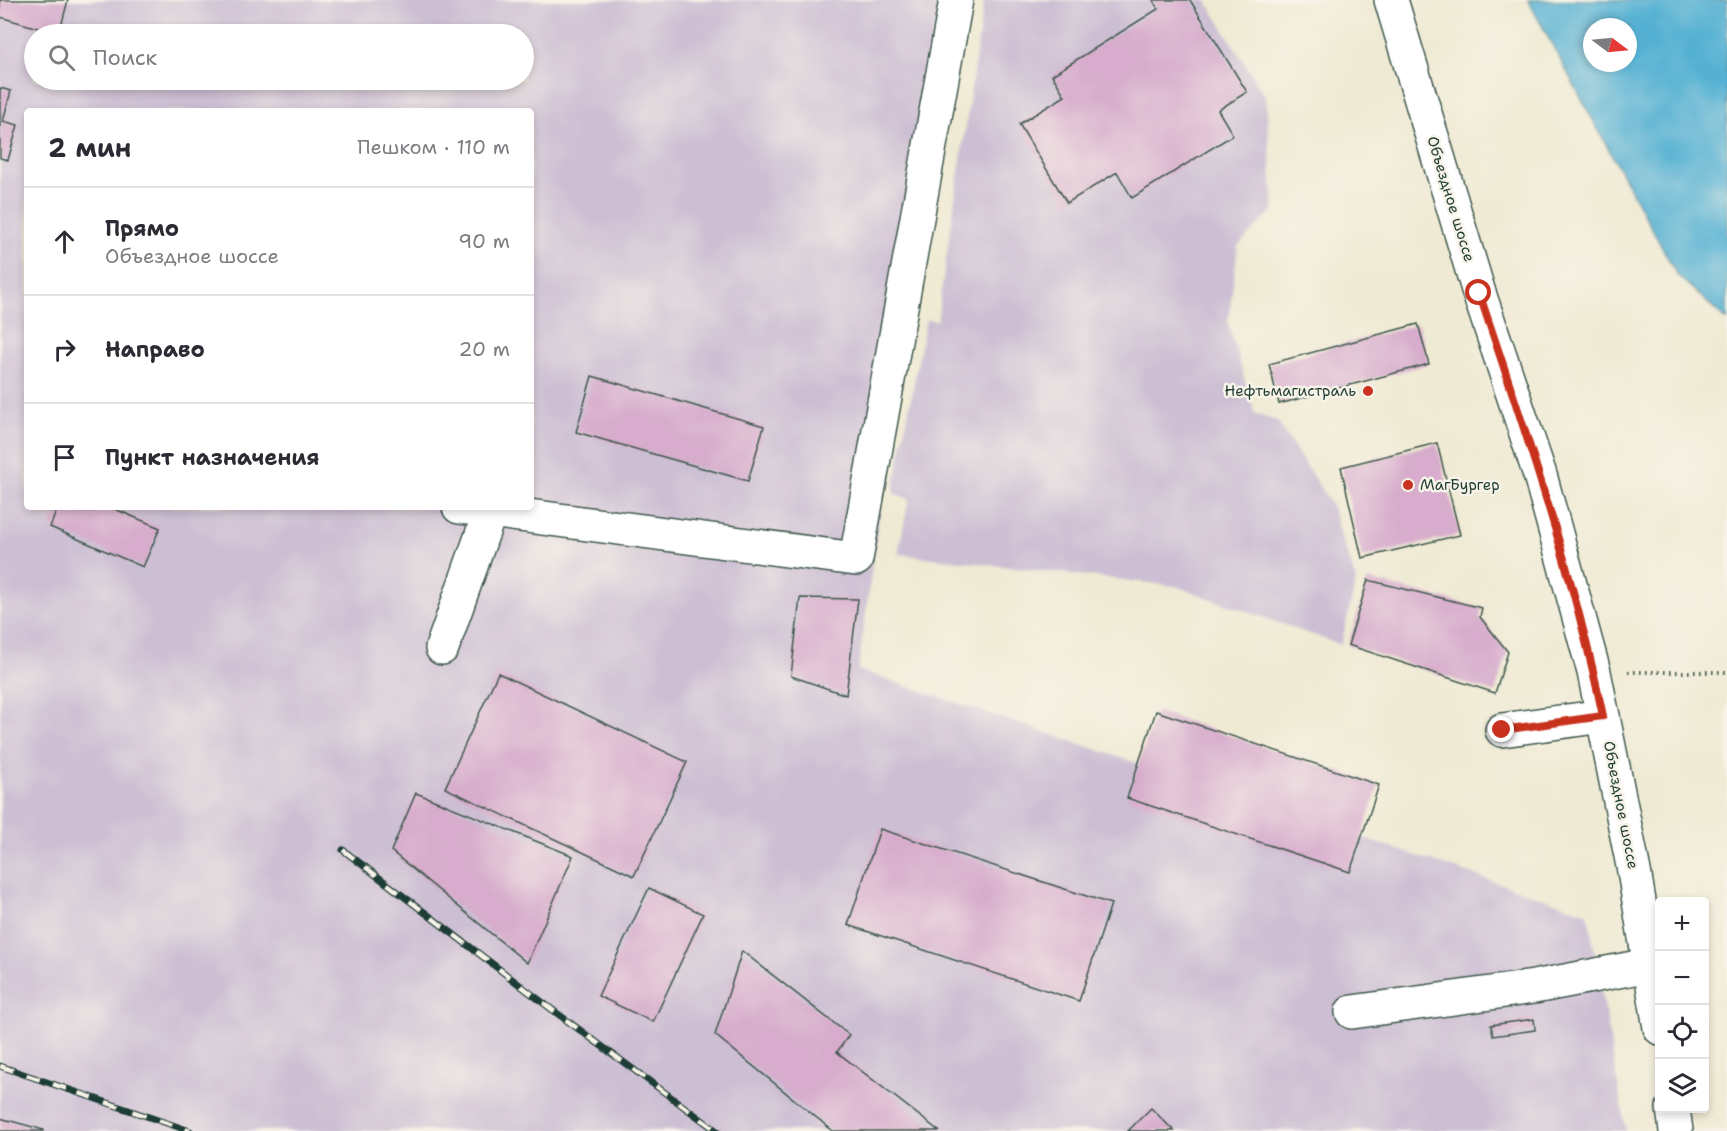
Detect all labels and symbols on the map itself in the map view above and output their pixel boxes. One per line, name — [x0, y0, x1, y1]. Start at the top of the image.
north arrow — [1583, 18, 1637, 72]
street label: Объездное шоссе — [1422, 134, 1480, 264]
route start — [1465, 279, 1491, 305]
place label: Нефтьмагистраль — [1224, 381, 1356, 401]
marker: Нефтьмагистраль — [1361, 384, 1375, 398]
place label: МагБургер — [1420, 475, 1500, 495]
marker: МагБургер — [1401, 478, 1415, 492]
route end — [1488, 716, 1514, 742]
street label: Объездное шоссе — [1599, 739, 1643, 871]

